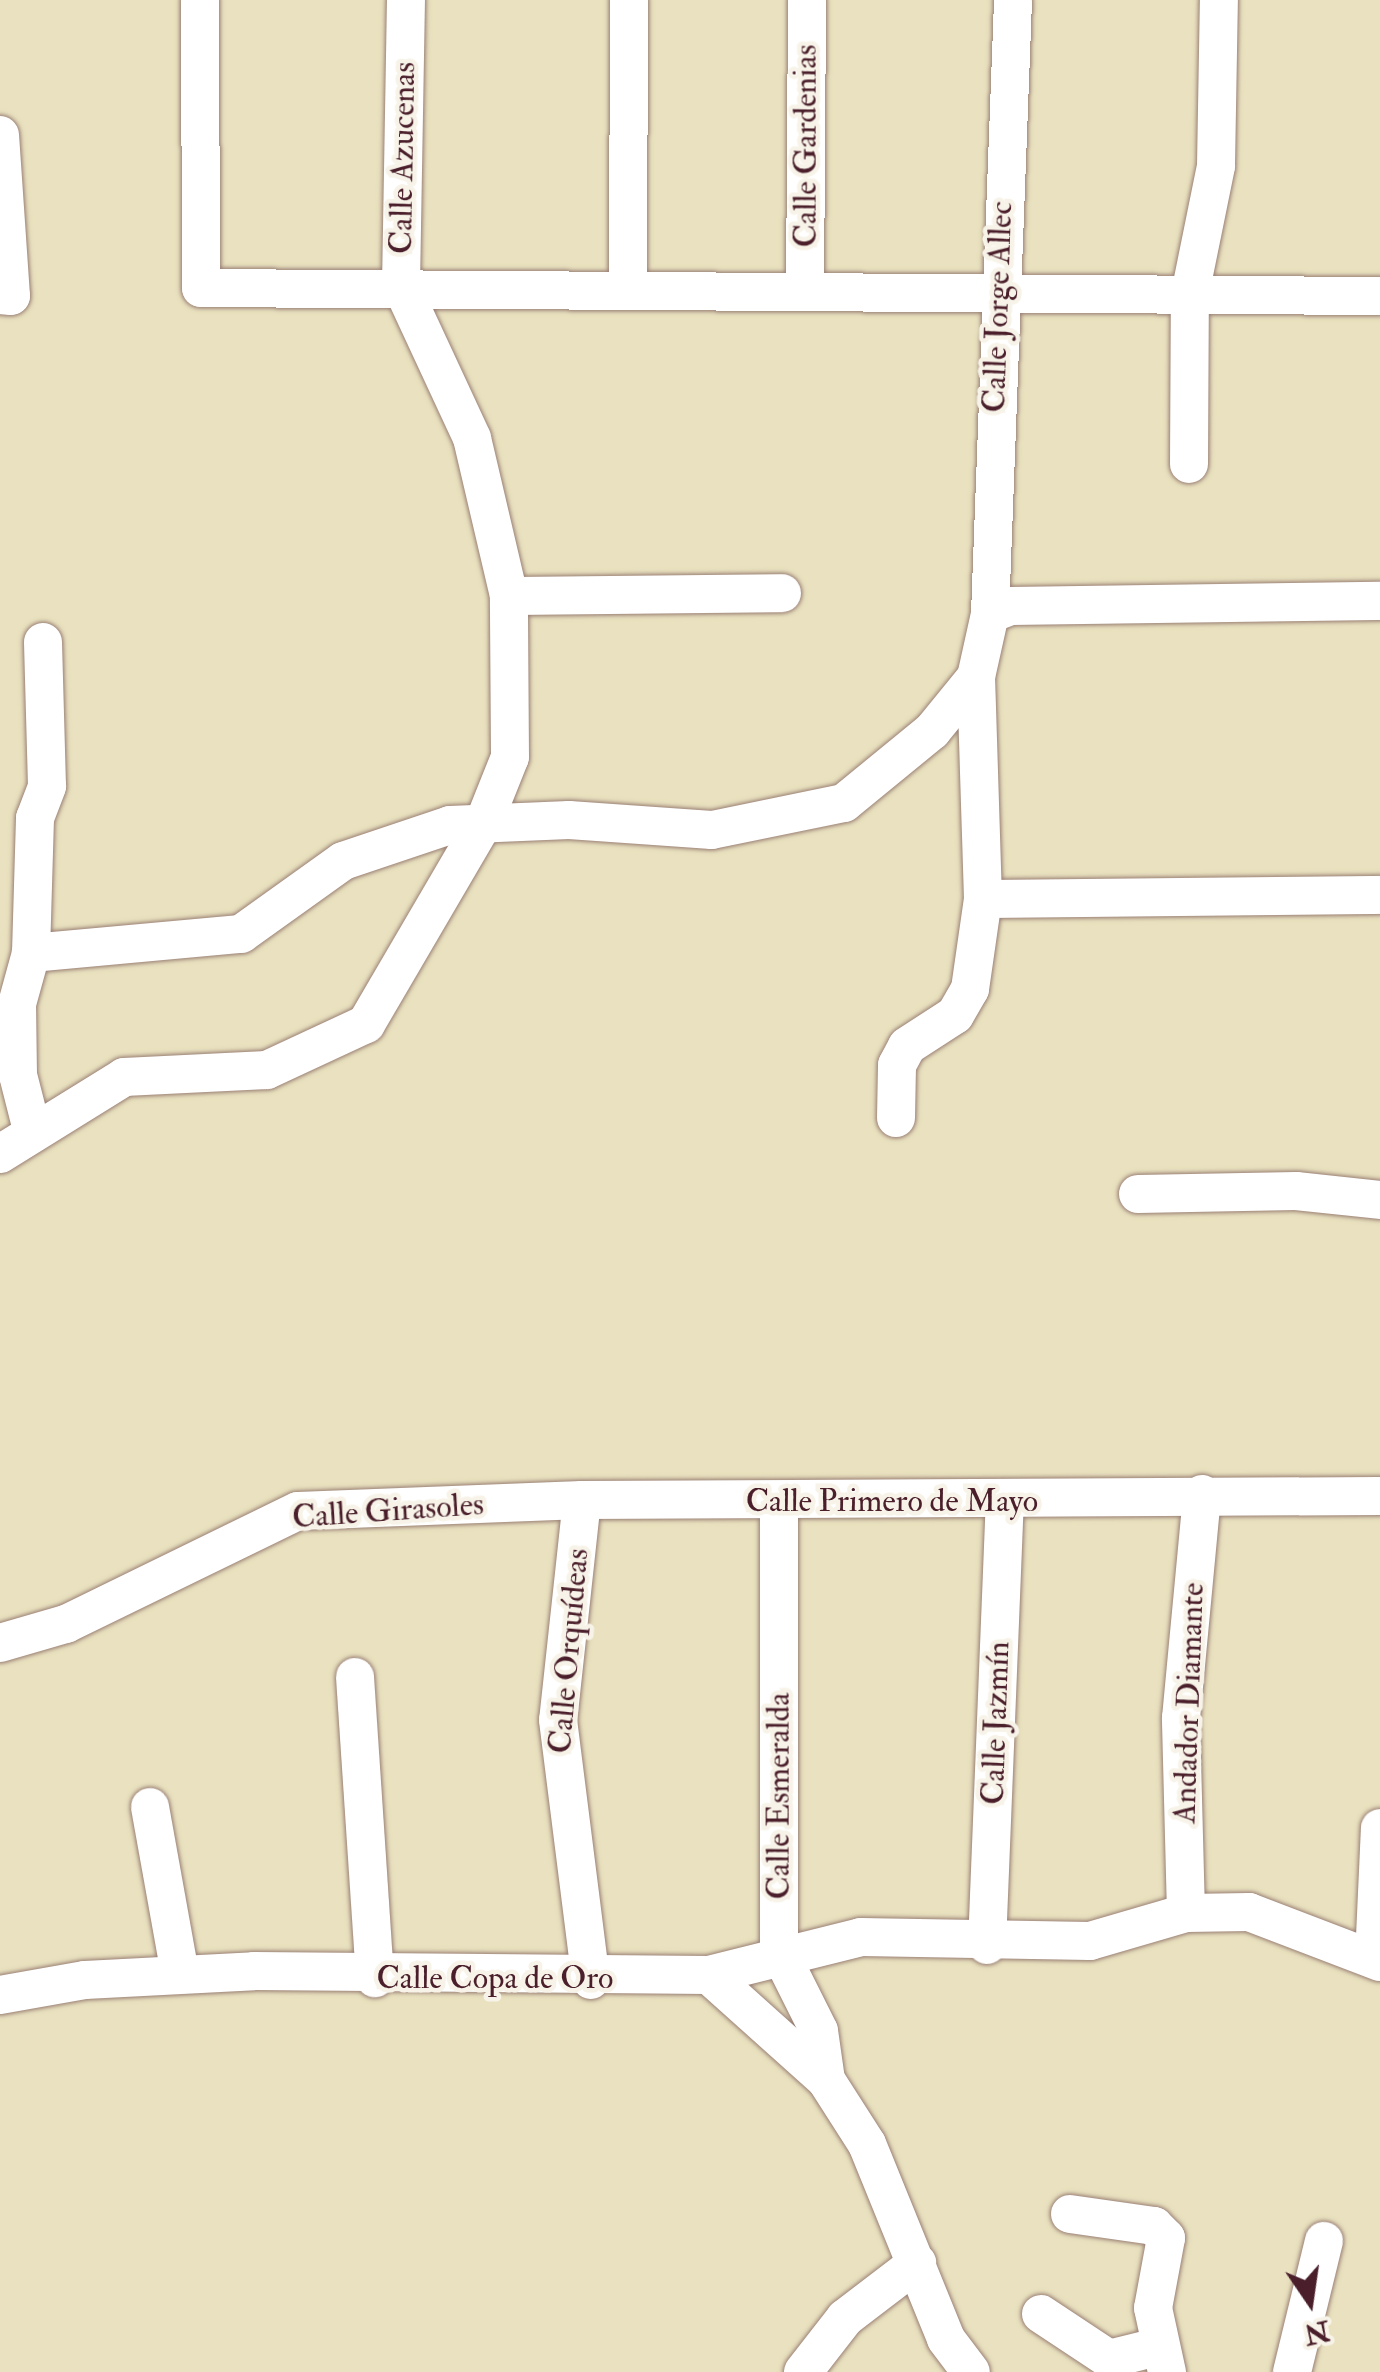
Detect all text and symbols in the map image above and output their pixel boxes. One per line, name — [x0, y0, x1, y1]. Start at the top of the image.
street label: Calle Gardenias — [787, 45, 825, 247]
street label: Calle Azucenas — [382, 62, 424, 254]
street label: Calle Jorge Allec — [975, 201, 1021, 413]
street label: Calle Primero de Mayo — [746, 1482, 1038, 1520]
street label: Calle Girasoles — [291, 1485, 485, 1537]
street label: Calle Orquídeas — [541, 1547, 597, 1755]
street label: Andador Diamante — [1166, 1582, 1212, 1824]
street label: Calle Jazmín — [974, 1641, 1018, 1805]
street label: Calle Esmeralda — [760, 1692, 798, 1900]
street label: Calle Copa de Oro — [377, 1959, 613, 1997]
north arrow — [1260, 2252, 1360, 2352]
text: N — [1301, 2312, 1333, 2352]

